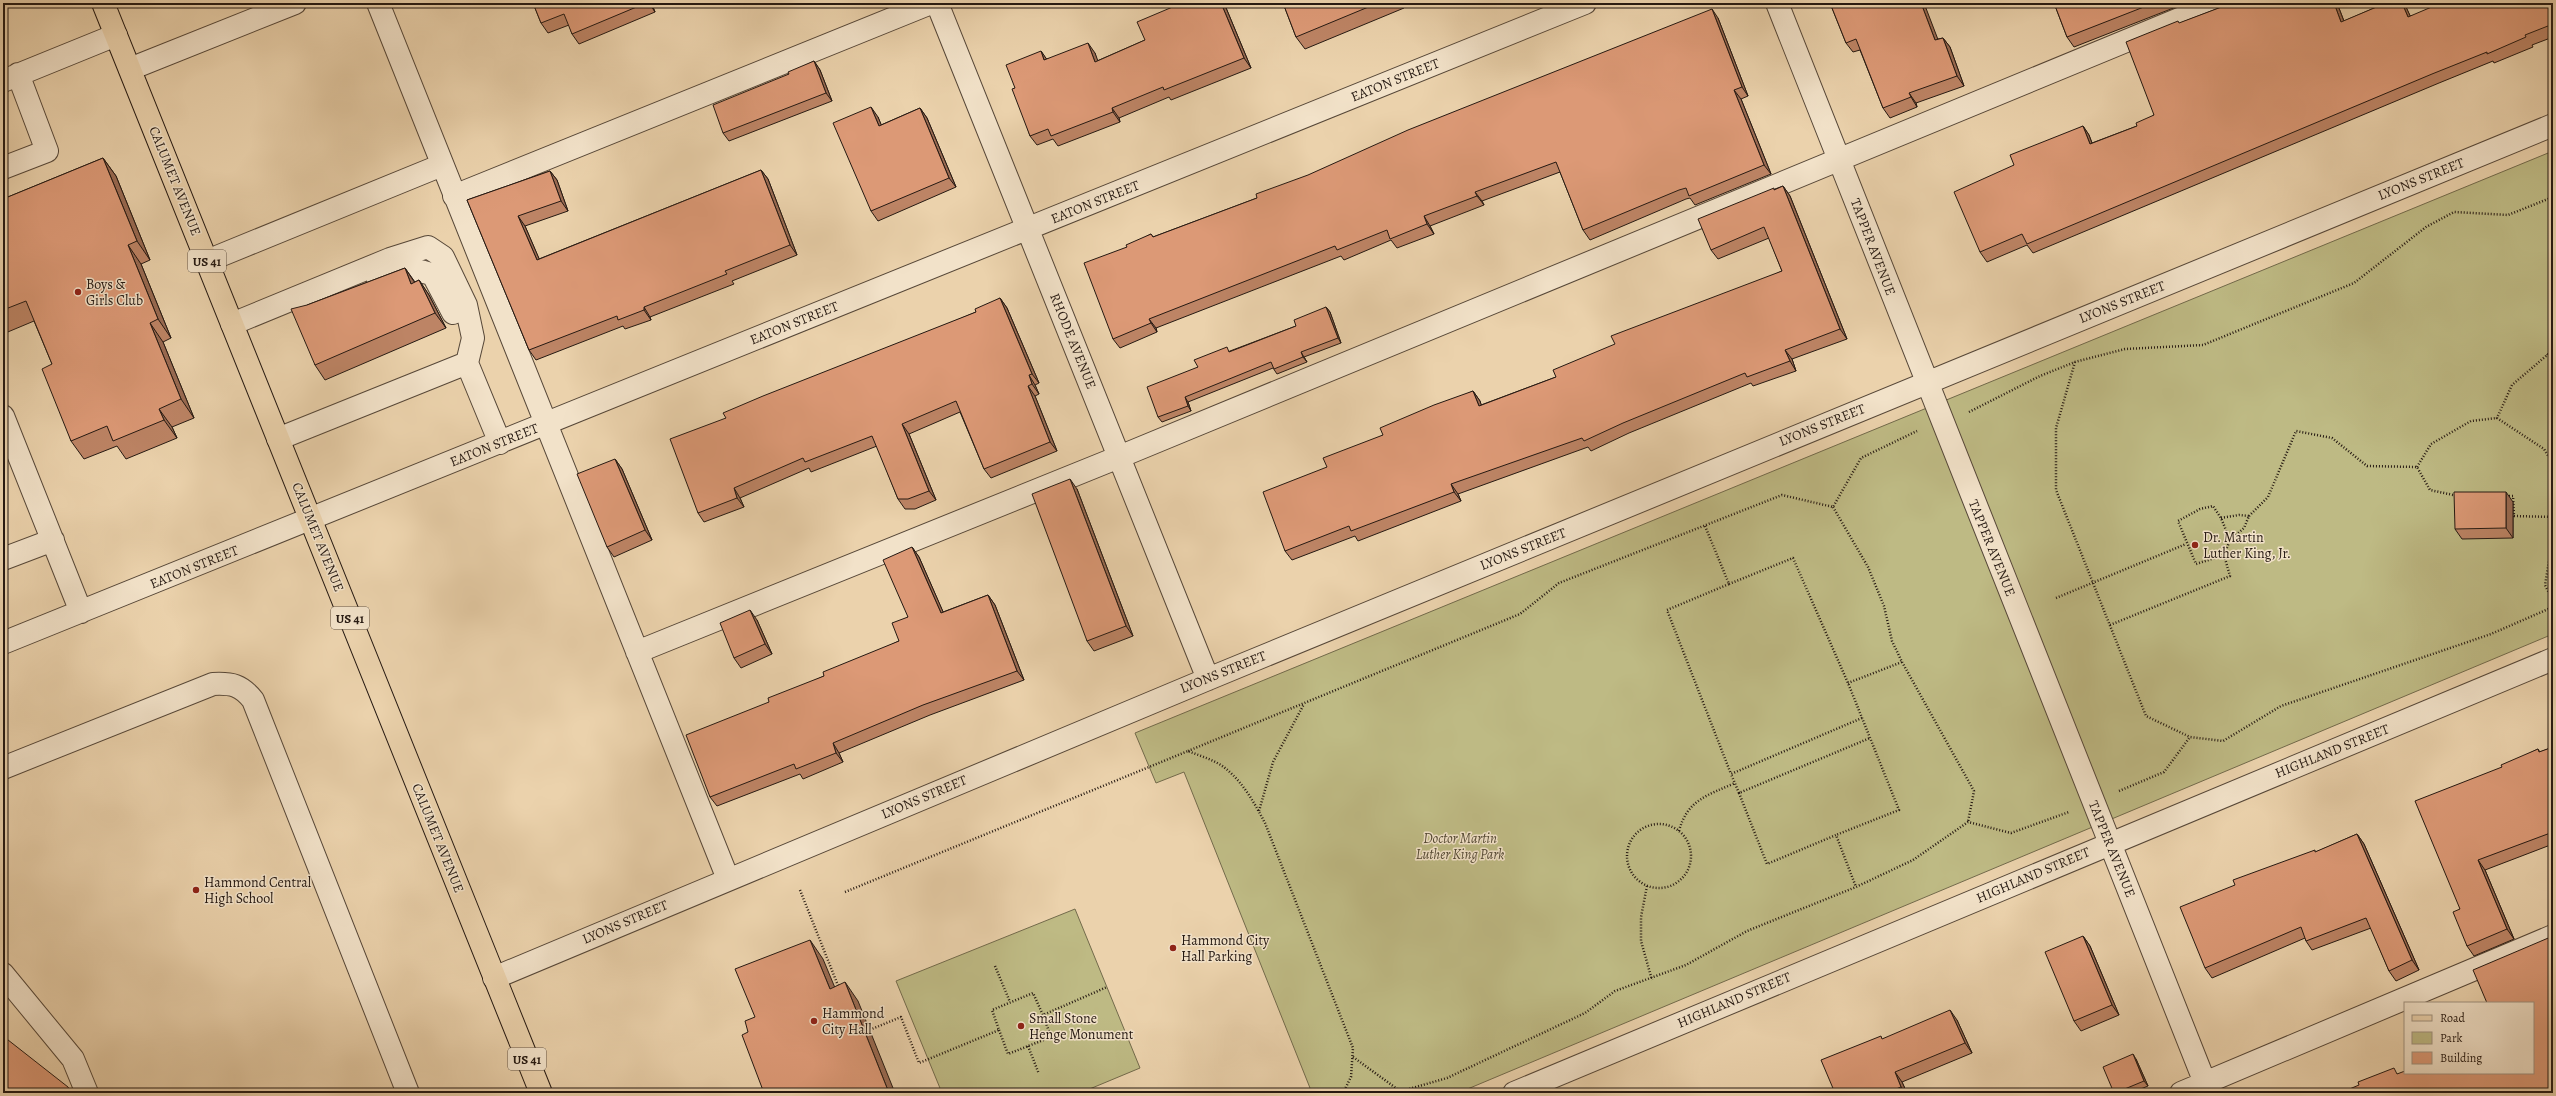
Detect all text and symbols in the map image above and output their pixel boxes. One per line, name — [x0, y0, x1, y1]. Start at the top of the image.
street label: EATON STREET — [1348, 53, 1442, 106]
street label: CALUMET AVENUE — [144, 123, 206, 239]
street label: LYONS STREET — [2375, 153, 2467, 205]
street label: EATON STREET — [1048, 175, 1142, 228]
street label: TAPPER AVENUE — [1846, 196, 1900, 298]
road number: US 41 — [188, 250, 226, 272]
place label: Boys & Girls Club — [86, 275, 143, 310]
street label: LYONS STREET — [2076, 276, 2168, 328]
marker: Boys & Girls Club — [73, 287, 83, 297]
street label: RHODE AVENUE — [1045, 290, 1101, 392]
street label: EATON STREET — [747, 296, 841, 349]
street label: LYONS STREET — [1776, 399, 1868, 451]
street label: EATON STREET — [447, 418, 541, 471]
street label: CALUMET AVENUE — [287, 479, 349, 595]
street label: TAPPER AVENUE — [1964, 497, 2020, 599]
street label: LYONS STREET — [1477, 523, 1569, 575]
place label: Dr. Martin Luther King, Jr. — [2203, 528, 2291, 563]
street label: EATON STREET — [147, 540, 241, 593]
marker: Dr. Martin Luther King, Jr. — [2190, 540, 2200, 550]
road number: US 41 — [331, 607, 369, 629]
street label: LYONS STREET — [1177, 646, 1269, 698]
street label: HIGHLAND STREET — [2272, 719, 2392, 783]
street label: LYONS STREET — [878, 770, 970, 824]
street label: CALUMET AVENUE — [407, 780, 469, 896]
street label: TAPPER AVENUE — [2084, 798, 2140, 900]
park label: Doctor Martin Luther King Park — [1416, 829, 1504, 864]
street label: HIGHLAND STREET — [1973, 842, 2093, 908]
place label: Hammond Central High School — [204, 873, 312, 908]
marker: Hammond Central High School — [191, 885, 201, 895]
street label: LYONS STREET — [579, 895, 671, 949]
place label: Hammond City Hall Parking — [1181, 931, 1270, 966]
marker: Hammond City Hall Parking — [1168, 943, 1178, 953]
street label: HIGHLAND STREET — [1674, 967, 1794, 1033]
legend — [2404, 1002, 2534, 1074]
place label: Hammond City Hall — [822, 1004, 885, 1039]
place label: Small Stone Henge Monument — [1029, 1009, 1134, 1044]
text: Road — [2440, 1010, 2466, 1026]
marker: Hammond City Hall — [809, 1016, 819, 1026]
marker: Small Stone Henge Monument — [1016, 1021, 1026, 1031]
text: Park — [2440, 1030, 2463, 1046]
road number: US 41 — [508, 1048, 546, 1070]
text: Building — [2440, 1050, 2482, 1066]

